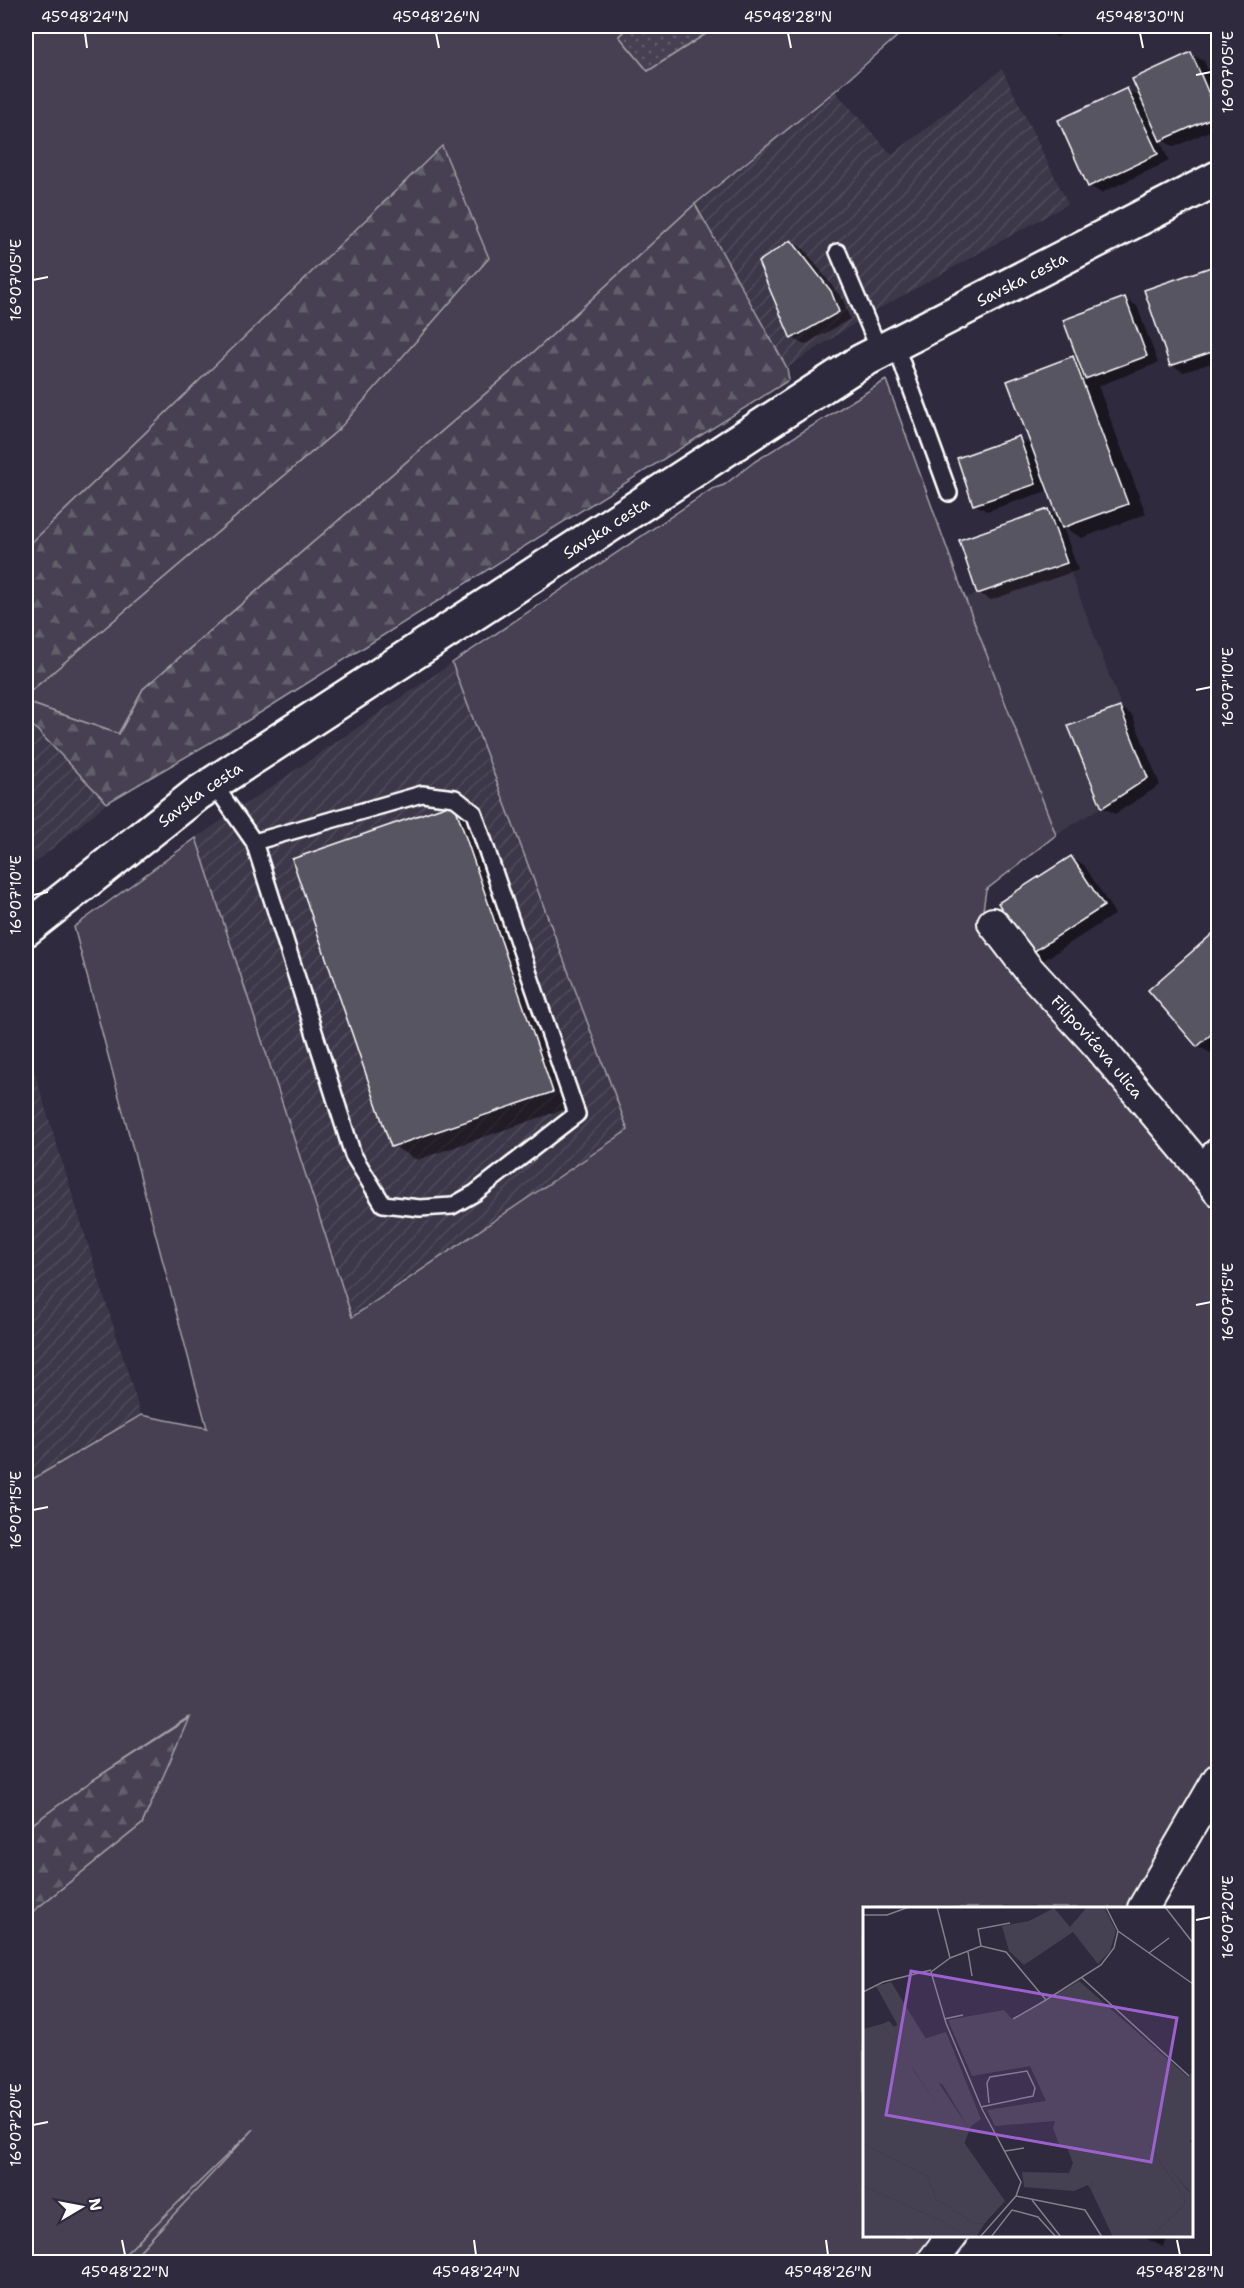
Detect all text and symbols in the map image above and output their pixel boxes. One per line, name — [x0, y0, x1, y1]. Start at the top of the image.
text: 45°48'24"N — [41, 7, 129, 27]
text: 45°48'26"N — [392, 7, 480, 27]
text: 45°48'28"N — [744, 7, 832, 27]
text: 45°48'30"N — [1095, 7, 1185, 27]
text: 16°07'05"E — [1218, 31, 1238, 113]
text: 16°07'05"E — [6, 239, 26, 321]
street label: Savska cesta — [973, 247, 1071, 311]
street label: Savska cesta — [559, 492, 653, 563]
text: 16°07'10"E — [1218, 647, 1238, 727]
street label: Savska cesta — [153, 757, 246, 832]
text: 16°07'10"E — [6, 855, 26, 935]
street label: Filipovićeva ulica — [1047, 991, 1148, 1103]
text: 16°07'15"E — [1218, 1263, 1238, 1341]
text: 16°07'15"E — [6, 1471, 26, 1549]
text: 16°07'20"E — [1218, 1875, 1238, 1959]
inset map — [863, 1907, 1193, 2237]
text: 16°07'20"E — [6, 2083, 26, 2167]
north arrow — [51, 2177, 111, 2237]
text: N — [84, 2196, 107, 2213]
text: 45°48'22"N — [81, 2262, 169, 2282]
text: 45°48'24"N — [432, 2262, 520, 2282]
text: 45°48'26"N — [784, 2262, 872, 2282]
text: 45°48'28"N — [1136, 2262, 1224, 2282]

